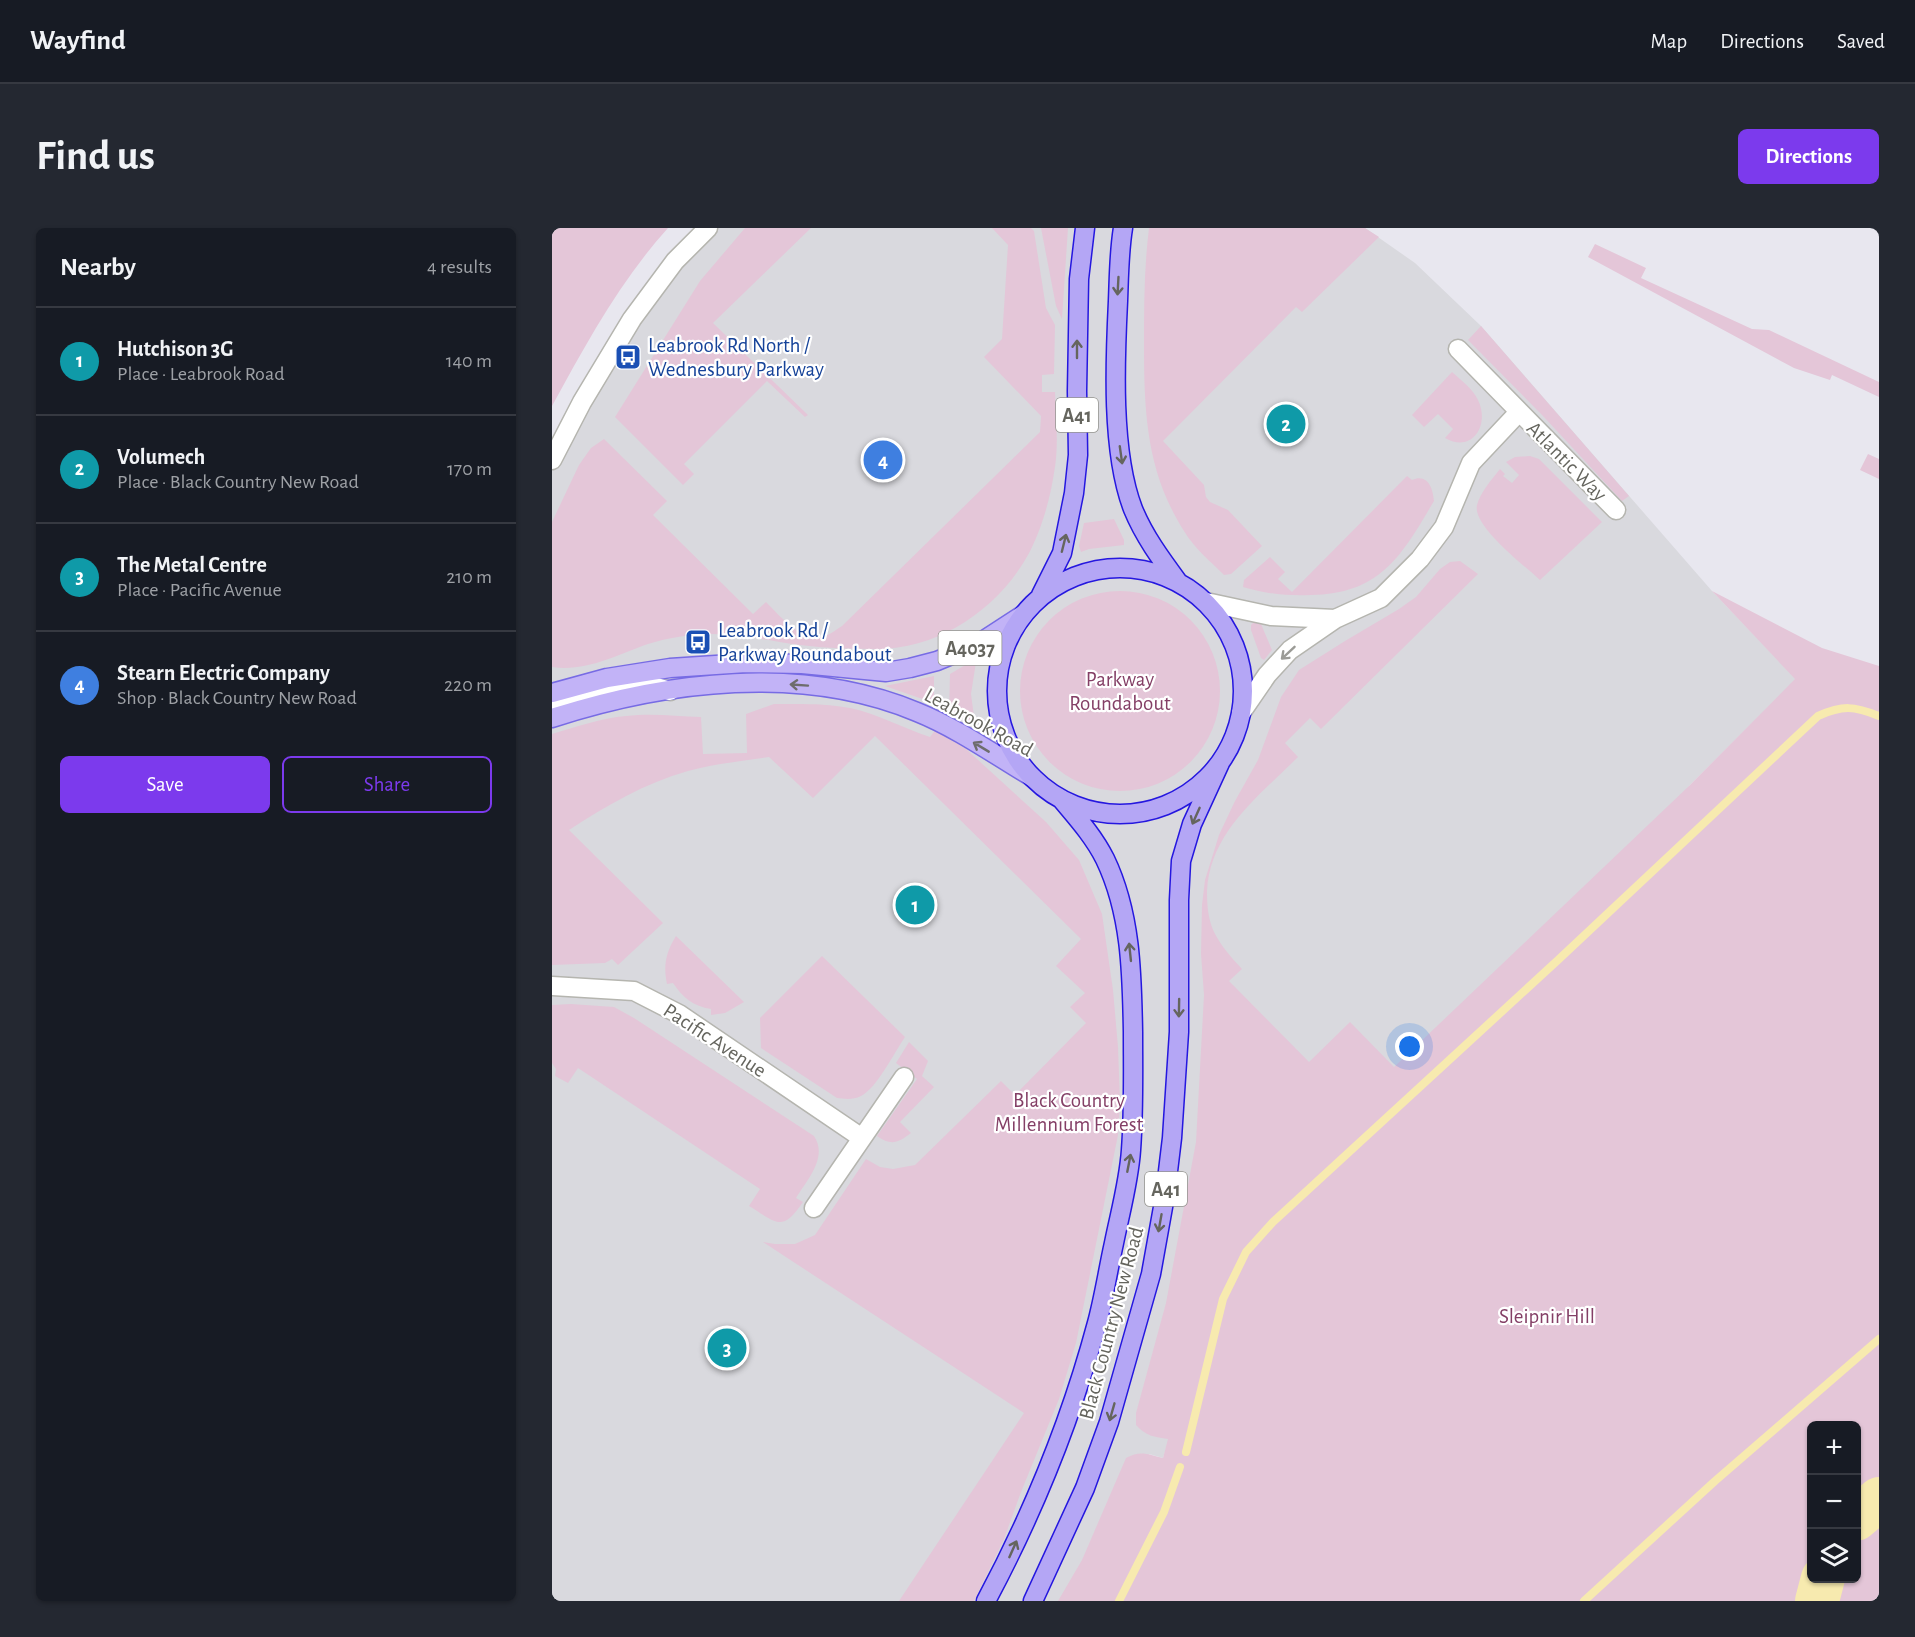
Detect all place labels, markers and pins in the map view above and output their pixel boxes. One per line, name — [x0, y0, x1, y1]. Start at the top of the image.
place label: Leabrook Rd North / Wednesbury Parkway — [648, 335, 824, 380]
bus stop icon: Leabrook Rd North / Wednesbury Parkway — [613, 342, 643, 372]
pin: 2 — [1266, 402, 1306, 446]
pin: 4 — [864, 438, 902, 482]
place label: Leabrook Rd / Parkway Roundabout — [718, 620, 892, 665]
bus stop icon: Leabrook Rd / Parkway Roundabout — [683, 627, 713, 657]
pin: 1 — [896, 882, 934, 928]
pin: 3 — [708, 1326, 747, 1370]

